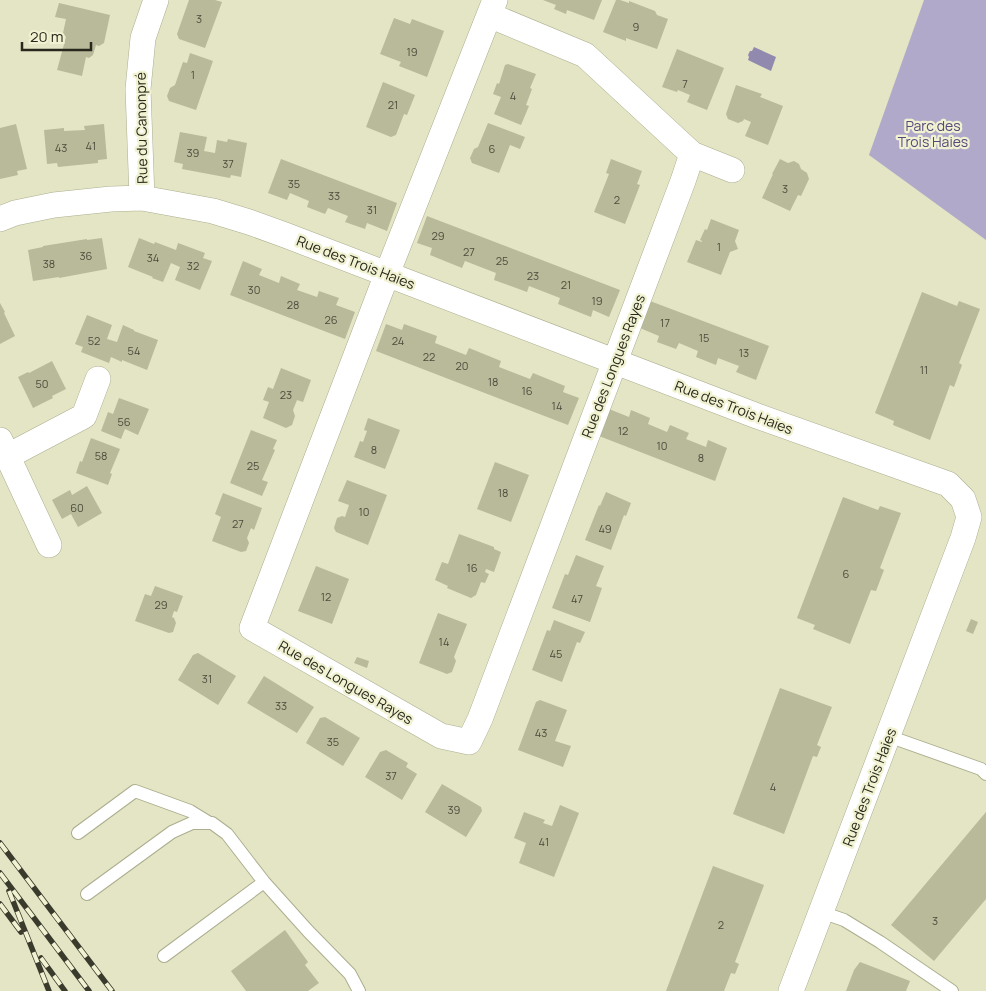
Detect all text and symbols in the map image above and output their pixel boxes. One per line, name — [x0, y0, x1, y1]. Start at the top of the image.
house number: 3 — [196, 11, 202, 26]
house number: 9 — [633, 19, 640, 34]
scale bar — [22, 20, 91, 52]
text: 20 m — [30, 26, 63, 47]
house number: 19 — [406, 44, 418, 59]
house number: 1 — [191, 67, 195, 82]
street label: Rue du Canonpré — [131, 72, 151, 184]
house number: 7 — [682, 76, 688, 91]
house number: 4 — [510, 88, 516, 103]
house number: 21 — [388, 97, 398, 112]
park label: Parc des Trois Haies — [898, 116, 968, 151]
house number: 41 — [86, 138, 96, 153]
house number: 43 — [55, 140, 67, 155]
house number: 6 — [489, 141, 496, 156]
house number: 39 — [187, 145, 200, 160]
house number: 37 — [222, 156, 234, 171]
house number: 35 — [288, 176, 300, 191]
house number: 3 — [782, 181, 788, 196]
house number: 33 — [328, 188, 340, 203]
house number: 2 — [614, 192, 620, 207]
house number: 31 — [367, 202, 377, 217]
house number: 29 — [431, 228, 445, 243]
street label: Rue des Trois Haies — [294, 231, 418, 293]
house number: 1 — [717, 239, 721, 254]
house number: 27 — [463, 244, 475, 259]
house number: 36 — [80, 248, 93, 263]
house number: 34 — [147, 250, 159, 265]
house number: 25 — [496, 253, 508, 268]
house number: 38 — [43, 256, 55, 271]
house number: 32 — [187, 258, 199, 273]
house number: 23 — [527, 268, 539, 283]
house number: 21 — [561, 277, 571, 292]
house number: 30 — [248, 282, 260, 297]
street label: Rue des Longues Rayes — [577, 292, 649, 440]
house number: 19 — [591, 293, 603, 308]
house number: 28 — [287, 297, 299, 312]
house number: 26 — [324, 312, 338, 327]
house number: 17 — [660, 315, 670, 330]
house number: 15 — [699, 330, 709, 345]
house number: 52 — [88, 333, 100, 348]
house number: 24 — [392, 333, 404, 348]
house number: 54 — [128, 343, 140, 358]
house number: 13 — [739, 345, 749, 360]
house number: 22 — [423, 349, 435, 364]
house number: 20 — [456, 358, 468, 373]
house number: 11 — [920, 362, 928, 377]
house number: 18 — [488, 374, 498, 389]
house number: 50 — [35, 376, 49, 391]
street label: Rue des Trois Haies — [672, 376, 796, 438]
house number: 16 — [521, 383, 533, 398]
house number: 23 — [280, 387, 292, 402]
house number: 14 — [552, 398, 562, 413]
house number: 56 — [117, 414, 131, 429]
house number: 12 — [618, 423, 628, 438]
house number: 10 — [656, 438, 668, 453]
house number: 8 — [371, 442, 377, 457]
house number: 58 — [95, 448, 107, 463]
house number: 8 — [698, 450, 704, 465]
house number: 25 — [247, 458, 259, 473]
house number: 18 — [498, 485, 508, 500]
house number: 60 — [70, 500, 84, 515]
house number: 10 — [358, 504, 370, 519]
house number: 27 — [232, 516, 244, 531]
house number: 49 — [598, 521, 612, 536]
house number: 16 — [466, 560, 478, 575]
house number: 6 — [843, 566, 850, 581]
house number: 12 — [321, 589, 331, 604]
house number: 47 — [571, 591, 583, 606]
house number: 29 — [154, 597, 168, 612]
house number: 14 — [439, 634, 449, 649]
street label: Rue des Longues Rayes — [275, 636, 417, 728]
house number: 45 — [550, 646, 562, 661]
house number: 31 — [202, 671, 212, 686]
house number: 33 — [275, 698, 287, 713]
house number: 43 — [535, 725, 547, 740]
street label: Rue des Trois Haies — [838, 725, 900, 849]
house number: 35 — [327, 734, 339, 749]
house number: 37 — [385, 768, 397, 783]
house number: 4 — [770, 779, 776, 794]
house number: 39 — [448, 802, 461, 817]
house number: 41 — [539, 834, 549, 849]
house number: 3 — [932, 913, 938, 928]
house number: 2 — [718, 917, 724, 932]

